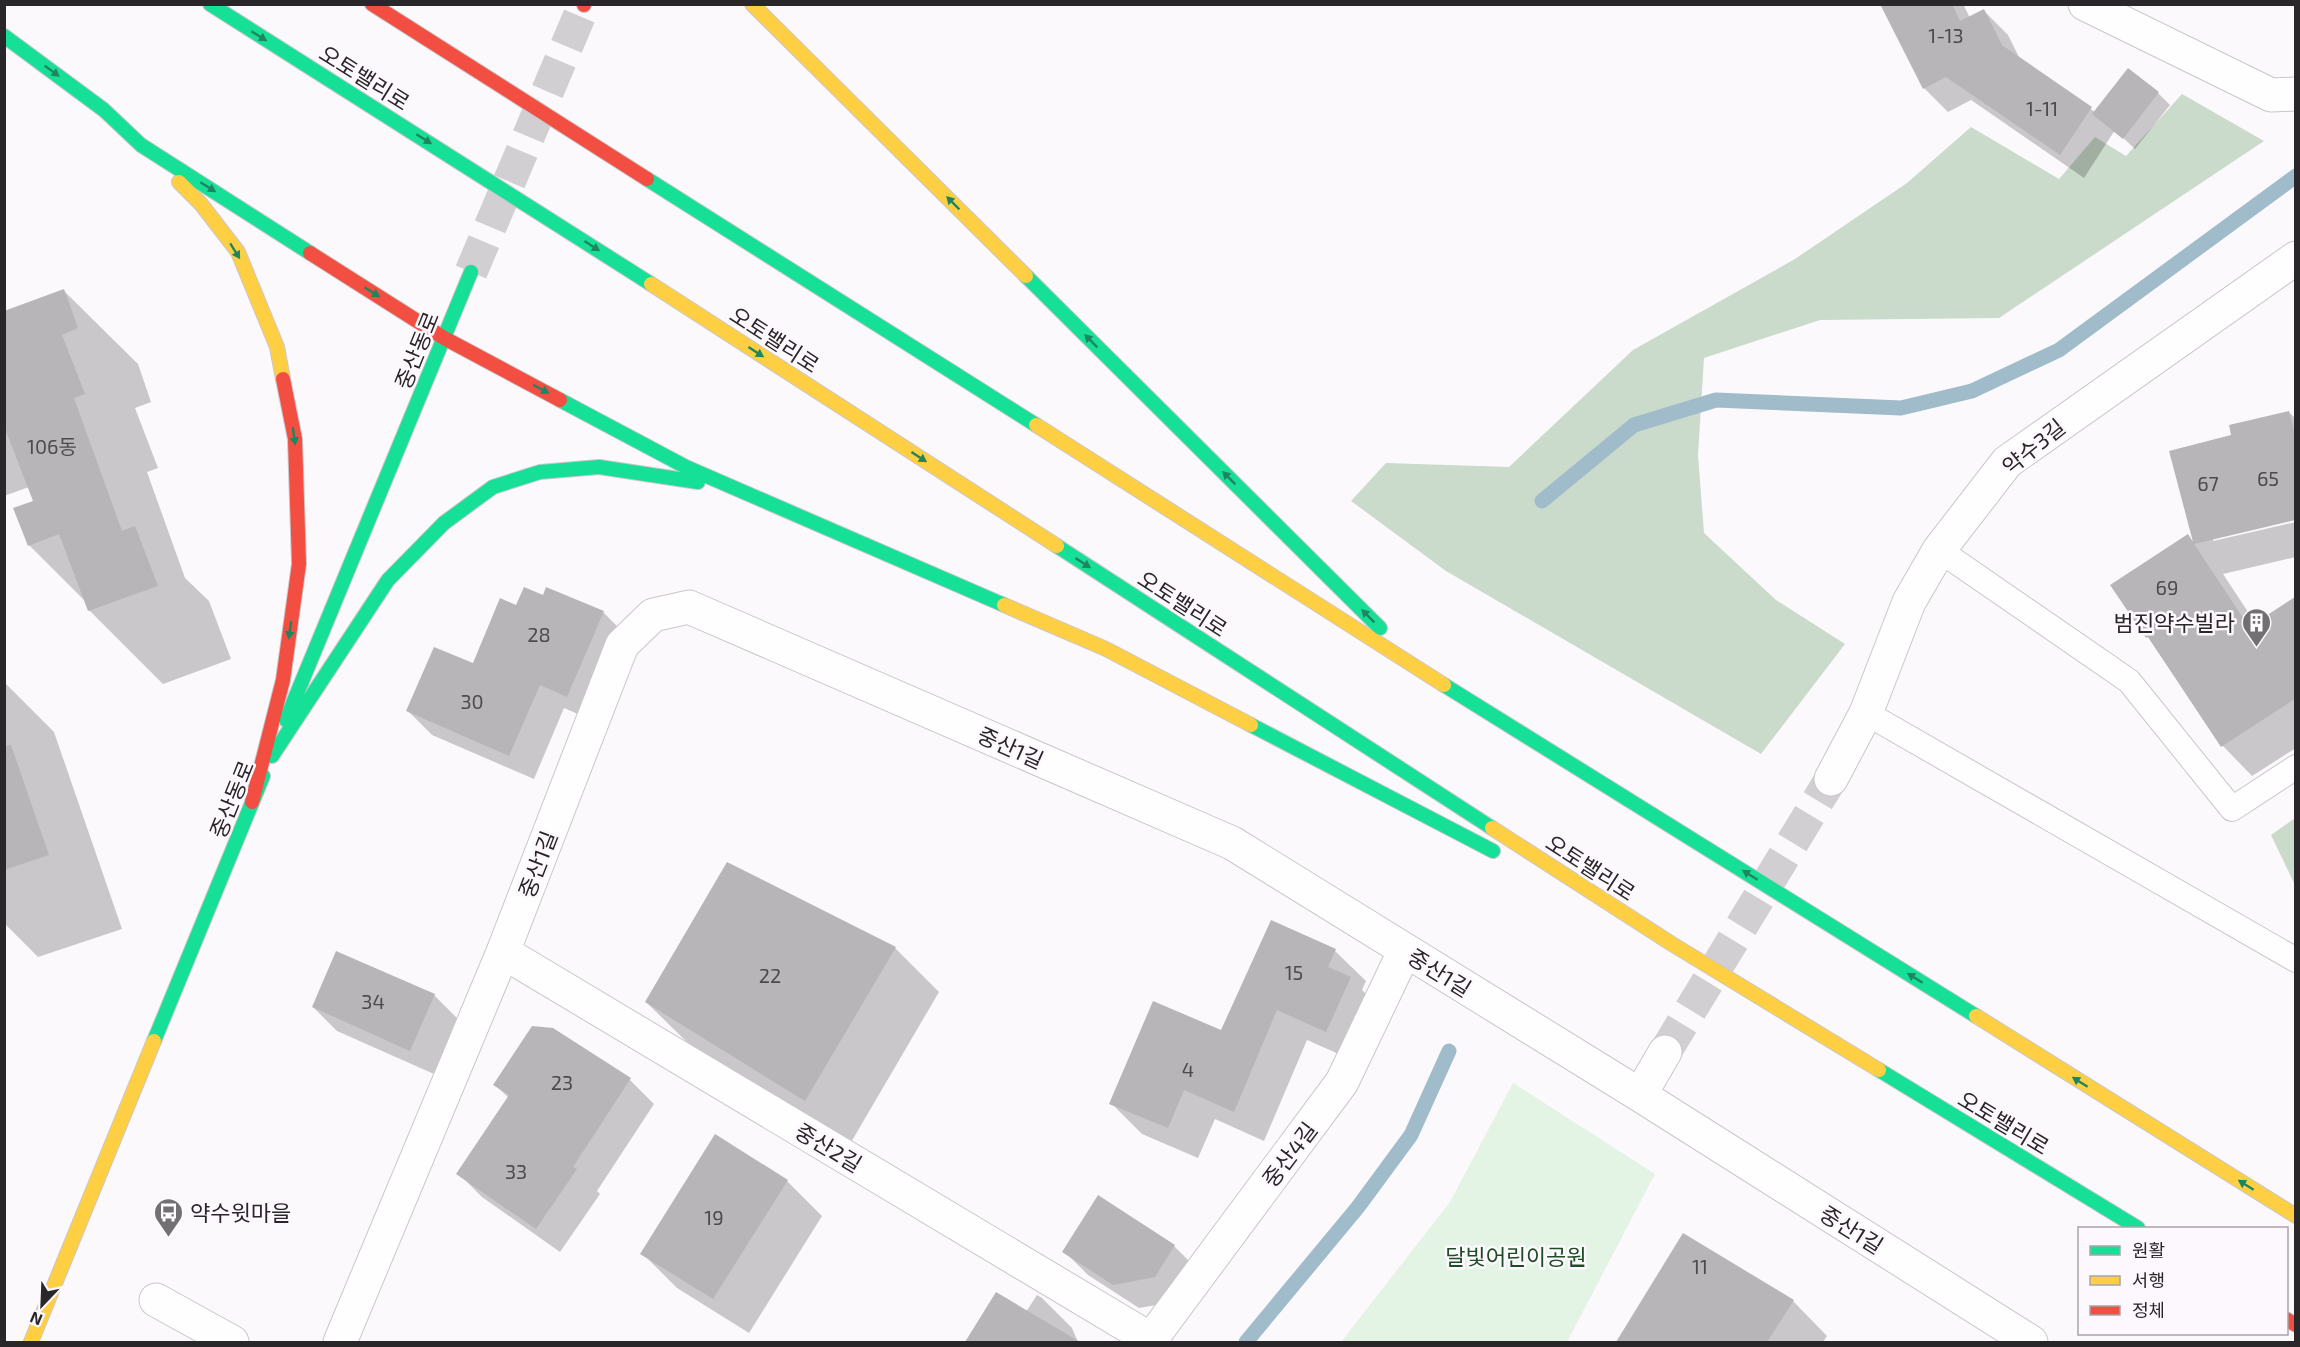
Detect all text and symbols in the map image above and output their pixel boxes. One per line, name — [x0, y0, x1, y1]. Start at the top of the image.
house number: 1-13 — [1928, 23, 1964, 47]
one-way arrow — [251, 30, 267, 41]
street label: 오토밸리로 — [315, 39, 415, 115]
one-way arrow — [43, 65, 59, 77]
house number: 1-11 — [2026, 96, 2058, 120]
one-way arrow — [416, 134, 432, 145]
one-way arrow — [199, 181, 215, 193]
one-way arrow — [946, 197, 960, 211]
one-way arrow — [584, 240, 600, 251]
one-way arrow — [230, 243, 241, 259]
one-way arrow — [364, 286, 380, 297]
street label: 오토밸리로 — [725, 301, 825, 377]
street label: 중산동로 — [389, 308, 443, 392]
one-way arrow — [1084, 333, 1098, 348]
one-way arrow — [747, 346, 764, 357]
one-way arrow — [533, 384, 550, 394]
street label: 약수3길 — [1996, 413, 2070, 479]
one-way arrow — [289, 426, 298, 445]
house number: 106동 — [27, 434, 77, 458]
one-way arrow — [911, 452, 928, 463]
house number: 65 — [2257, 466, 2279, 490]
house number: 67 — [2197, 471, 2219, 495]
one-way arrow — [1223, 472, 1237, 486]
one-way arrow — [1075, 558, 1091, 569]
street label: 오토밸리로 — [1133, 565, 1233, 641]
house number: 69 — [2156, 575, 2178, 599]
building icon: 범진약수빌라 — [2240, 606, 2272, 648]
one-way arrow — [1361, 609, 1375, 623]
place label: 범진약수빌라 — [2114, 609, 2235, 635]
one-way arrow — [285, 620, 294, 639]
house number: 28 — [527, 622, 551, 646]
house number: 30 — [460, 689, 484, 713]
street label: 중산1길 — [974, 721, 1048, 773]
street label: 중산동로 — [204, 757, 258, 841]
street label: 중산1길 — [512, 827, 562, 901]
street label: 오토밸리로 — [1541, 829, 1641, 905]
one-way arrow — [1742, 870, 1758, 881]
street label: 중산1길 — [1404, 943, 1476, 1001]
house number: 15 — [1285, 960, 1303, 984]
house number: 22 — [759, 963, 781, 987]
one-way arrow — [1907, 973, 1923, 984]
house number: 34 — [361, 989, 385, 1013]
house number: 4 — [1182, 1057, 1194, 1081]
house number: 23 — [551, 1070, 573, 1094]
one-way arrow — [2072, 1076, 2089, 1087]
street label: 오토밸리로 — [1954, 1085, 2054, 1159]
street label: 중산2길 — [791, 1117, 867, 1177]
street label: 중산4길 — [1256, 1117, 1322, 1191]
house number: 33 — [505, 1159, 527, 1183]
one-way arrow — [2238, 1179, 2254, 1190]
bus stop icon: 약수윗마을 — [153, 1196, 185, 1238]
place label: 약수윗마을 — [190, 1199, 291, 1225]
street label: 중산1길 — [1816, 1200, 1888, 1258]
house number: 19 — [704, 1205, 724, 1229]
legend — [2078, 1227, 2288, 1335]
text: 원활 — [2132, 1239, 2165, 1261]
park label: 달빛어린이공원 — [1445, 1243, 1587, 1269]
house number: 11 — [1692, 1254, 1708, 1278]
text: 서행 — [2132, 1269, 2165, 1291]
north arrow — [12, 1275, 72, 1335]
text: 정체 — [2132, 1299, 2165, 1321]
text: N — [27, 1308, 45, 1330]

